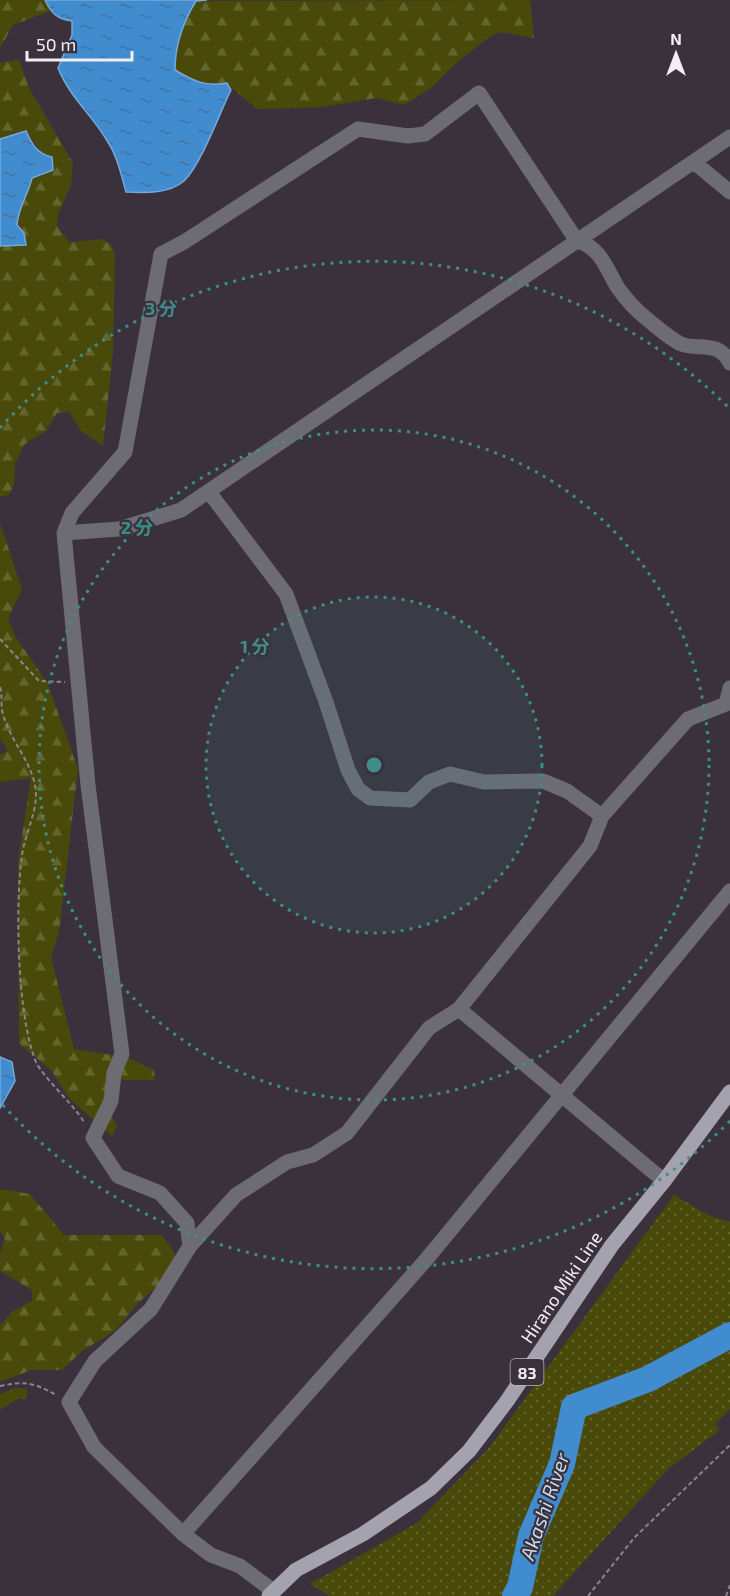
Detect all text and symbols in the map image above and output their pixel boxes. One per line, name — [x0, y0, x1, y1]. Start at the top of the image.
scale bar — [27, 24, 132, 62]
north arrow — [646, 24, 706, 84]
text: N — [670, 29, 682, 48]
text: 50 m — [36, 33, 76, 55]
text: 3 分 — [145, 297, 177, 319]
text: 2 分 — [121, 516, 153, 538]
text: 1 分 — [240, 635, 270, 657]
centre of rings — [364, 755, 384, 775]
street label: Hirano Miki Line — [516, 1227, 606, 1347]
road number: 83 — [510, 1359, 544, 1385]
water label: Akashi River — [514, 1448, 574, 1564]

